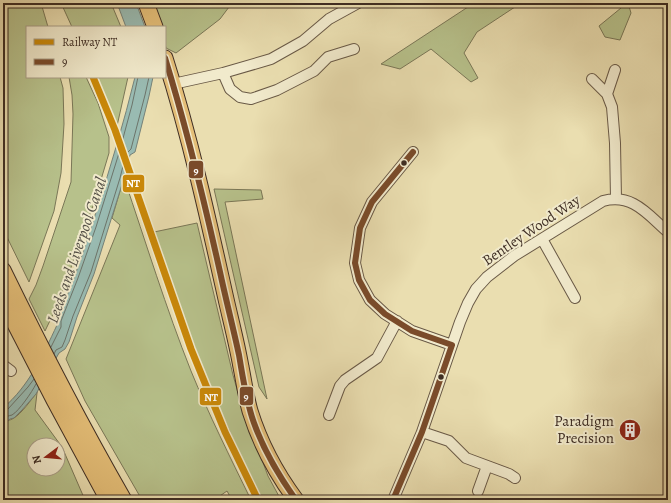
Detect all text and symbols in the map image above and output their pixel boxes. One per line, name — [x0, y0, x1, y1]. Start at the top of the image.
legend — [26, 26, 166, 78]
text: Railway NT — [62, 34, 118, 50]
text: 9 — [62, 54, 67, 70]
unlabelled marker — [399, 158, 409, 168]
line badge: 9 — [188, 160, 204, 179]
text: 9 — [193, 163, 199, 178]
water label: Leeds and Liverpool Canal — [42, 174, 112, 326]
line badge: NT — [122, 174, 145, 193]
text: NT — [126, 176, 141, 191]
street label: Bentley Wood Way — [478, 190, 584, 270]
unlabelled marker — [436, 372, 446, 382]
line badge: 9 — [239, 386, 254, 406]
line badge: NT — [199, 387, 222, 406]
text: 9 — [243, 389, 249, 404]
text: NT — [204, 390, 219, 405]
place label: Paradigm Precision — [554, 411, 615, 448]
building icon: Paradigm Precision — [617, 417, 643, 443]
north arrow — [26, 437, 66, 477]
text: N — [29, 454, 45, 466]

